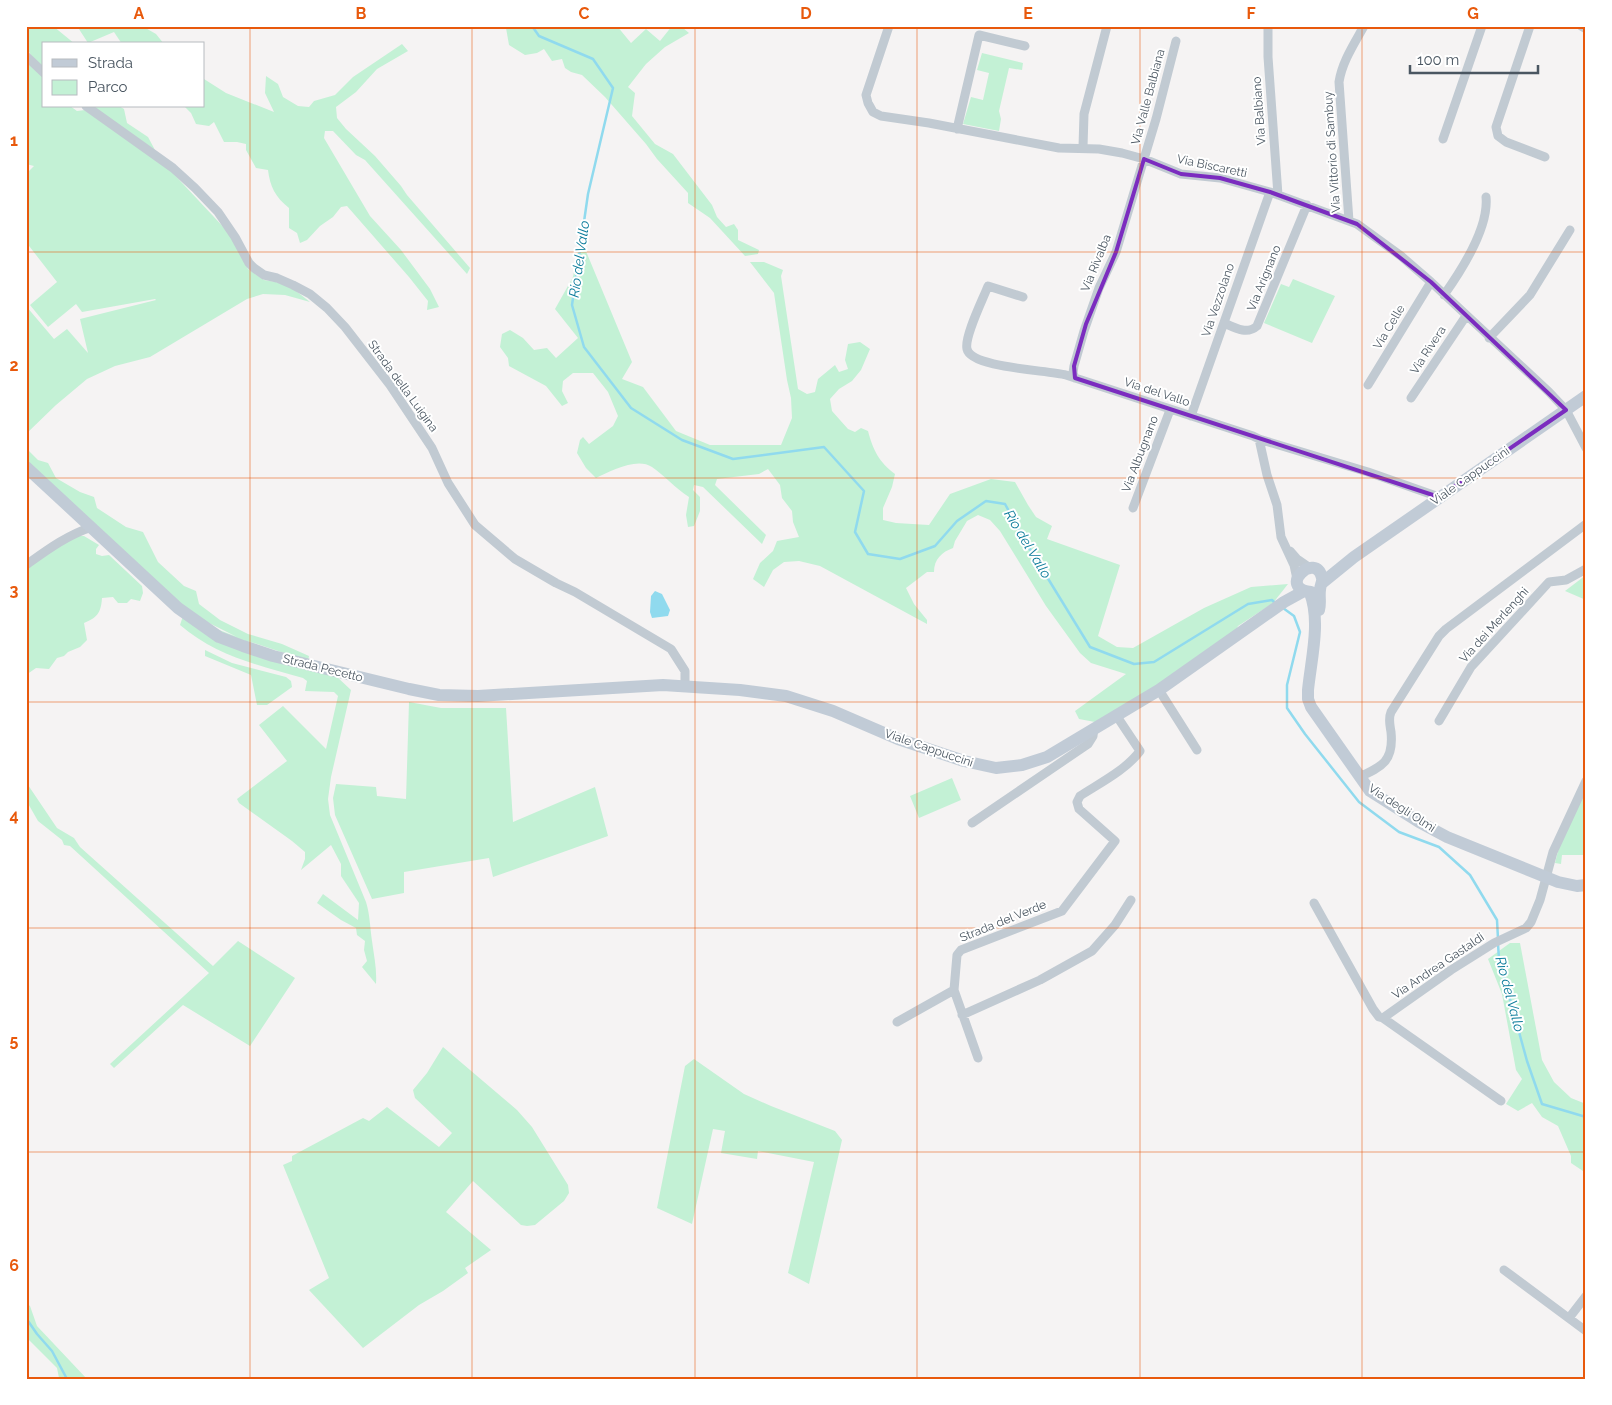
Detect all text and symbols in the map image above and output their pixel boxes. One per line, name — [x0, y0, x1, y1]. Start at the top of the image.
text: A — [134, 4, 145, 23]
text: B — [356, 4, 367, 23]
text: C — [579, 4, 590, 23]
text: D — [800, 4, 812, 23]
text: E — [1023, 4, 1033, 23]
text: F — [1246, 4, 1256, 23]
text: G — [1467, 4, 1479, 23]
legend — [42, 42, 205, 108]
scale bar — [1410, 42, 1537, 74]
street label: Via Valle Balbiana — [1128, 48, 1168, 146]
text: 100 m — [1417, 51, 1459, 69]
text: Strada — [88, 54, 133, 72]
street label: Via Balbiano — [1250, 76, 1268, 146]
text: Parco — [88, 78, 128, 96]
street label: Via Vittorio di Sambuy — [1321, 90, 1343, 213]
text: 1 — [10, 131, 18, 150]
street label: Via Biscaretti — [1176, 152, 1248, 180]
water label: Rio del Vallo — [566, 220, 592, 298]
street label: Via Rivalba — [1078, 232, 1114, 294]
street label: Via Arignano — [1244, 243, 1284, 313]
street label: Via Vezzolano — [1199, 261, 1237, 339]
street label: Via Celle — [1370, 302, 1408, 352]
street label: Via Rivera — [1407, 323, 1449, 377]
street label: Strada della Luigina — [365, 337, 441, 435]
text: 2 — [9, 356, 19, 375]
street label: Via del Vallo — [1122, 375, 1192, 409]
street label: Via Albugnano — [1119, 414, 1161, 494]
street label: Viale Cappuccini — [1428, 444, 1512, 508]
water label: Rio del Vallo — [1001, 507, 1055, 581]
text: 3 — [10, 581, 19, 600]
street label: Via dei Merlenghi — [1456, 584, 1532, 666]
street label: Strada Pecetto — [282, 651, 364, 685]
street label: Viale Cappuccini — [883, 726, 975, 770]
street label: Via degli Olmi — [1366, 781, 1438, 835]
text: 4 — [9, 806, 19, 825]
street label: Strada del Verde — [958, 897, 1048, 945]
street label: Via Andrea Gastaldi — [1389, 930, 1487, 1002]
water label: Rio del Vallo — [1492, 955, 1528, 1033]
text: 5 — [10, 1031, 19, 1050]
text: 6 — [9, 1256, 19, 1275]

